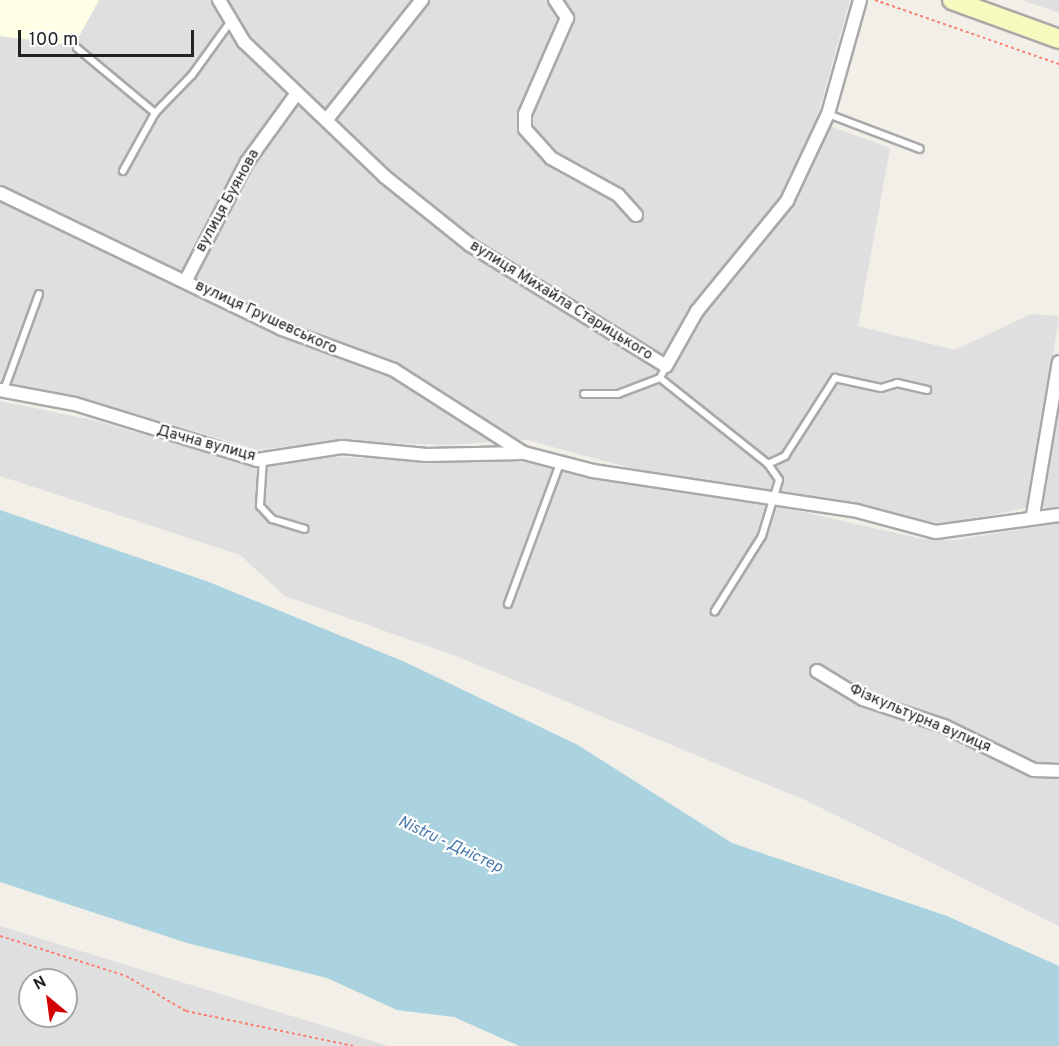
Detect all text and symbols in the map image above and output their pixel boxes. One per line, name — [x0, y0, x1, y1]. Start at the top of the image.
scale bar — [21, 18, 196, 56]
text: 100 m — [29, 29, 78, 52]
street label: вулиця Буянова — [192, 147, 264, 255]
street label: вулиця Михайла Старицького — [466, 237, 656, 365]
street label: вулиця Грушевського — [192, 277, 340, 359]
street label: Дачна вулиця — [155, 422, 257, 466]
street label: Фізкультурна вулиця — [846, 681, 994, 757]
water label: Nistru - Дністер — [395, 812, 505, 878]
north arrow — [18, 968, 78, 1028]
text: N — [30, 972, 50, 996]

